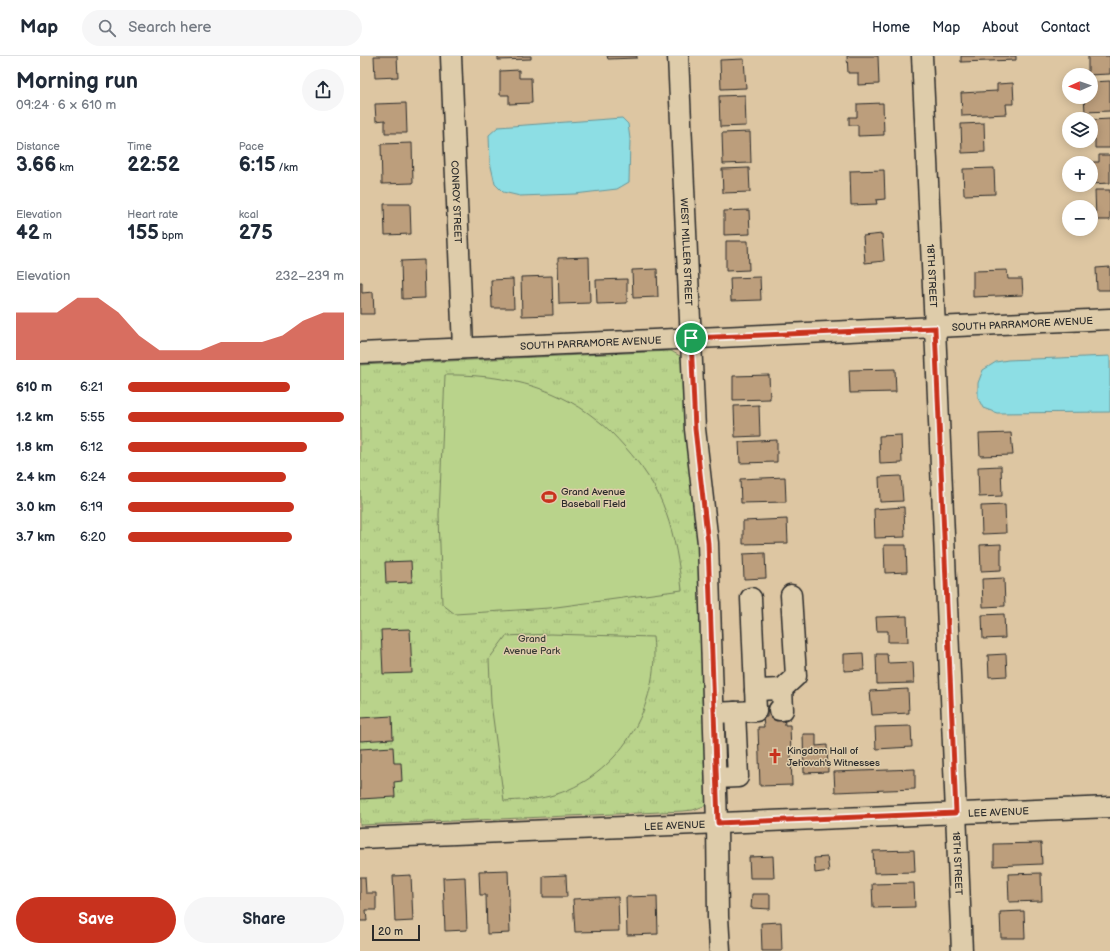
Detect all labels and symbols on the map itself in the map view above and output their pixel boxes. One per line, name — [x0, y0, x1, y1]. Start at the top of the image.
north arrow — [1062, 68, 1098, 104]
street label: CONROY STREET — [448, 160, 464, 244]
street label: WEST MILLER STREET — [677, 198, 694, 306]
street label: 18TH STREET — [924, 244, 939, 308]
street label: SOUTH PARRAMORE AVENUE — [952, 315, 1094, 334]
pin — [674, 321, 708, 355]
street label: SOUTH PARRAMORE AVENUE — [520, 335, 662, 353]
place label: Grand Avenue Baseball FIeld — [561, 486, 626, 510]
sports icon: Grand Avenue Baseball FIeld — [540, 488, 558, 506]
park label: Grand Avenue Park — [504, 633, 560, 657]
place label: Kingdom Hall of Jehovah's Witnesses — [787, 745, 880, 769]
church icon: Kingdom Hall of Jehovah's Witnesses — [766, 747, 784, 765]
street label: LEE AVENUE — [968, 805, 1030, 820]
street label: LEE AVENUE — [644, 819, 706, 833]
street label: 18TH STREET — [950, 831, 965, 895]
scale bar — [372, 923, 420, 942]

